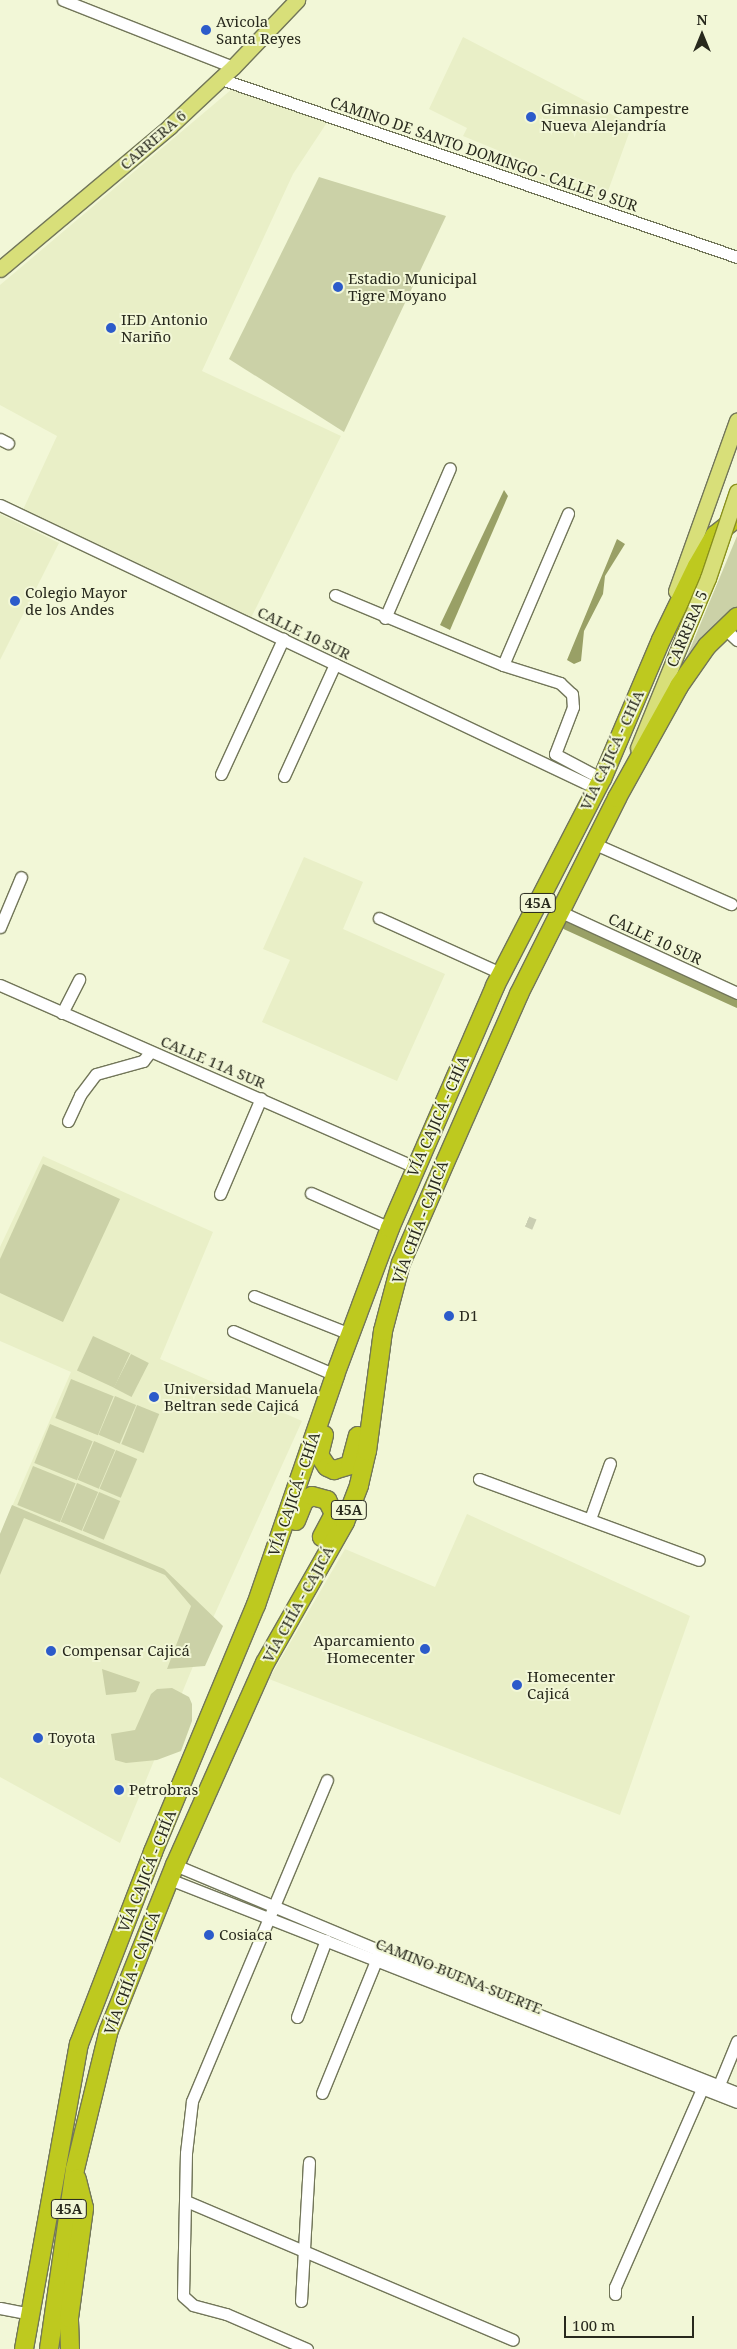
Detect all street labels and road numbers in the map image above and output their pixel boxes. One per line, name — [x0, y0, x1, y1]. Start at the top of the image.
street label: CAMINO DE SANTO DOMINGO - CALLE 9 SUR — [328, 93, 640, 215]
street label: CARRERA 6 — [116, 106, 190, 174]
street label: CARRERA 5 — [663, 588, 711, 670]
street label: CALLE 10 SUR — [255, 603, 353, 663]
street label: VÍA CAJICÁ - CHÍA — [576, 687, 648, 813]
road number: 45A — [519, 891, 557, 914]
street label: CALLE 10 SUR — [605, 909, 705, 969]
street label: CALLE 11A SUR — [158, 1032, 268, 1092]
street label: VÍA CAJICÁ - CHÍA — [403, 1053, 473, 1179]
street label: VÍA CHÍA - CAJICÁ — [388, 1158, 452, 1286]
street label: VÍA CAJICÁ - CHÍA — [264, 1430, 324, 1558]
road number: 45A — [330, 1498, 368, 1522]
street label: VÍA CHÍA - CAJICÁ — [259, 1543, 337, 1665]
street label: VÍA CAJICÁ - CHÍA — [114, 1807, 180, 1935]
street label: VÍA CHÍA - CAJICÁ — [100, 1909, 164, 2037]
street label: CAMINO BUENA SUERTE — [373, 1934, 545, 2018]
road number: 45A — [50, 2198, 88, 2220]

